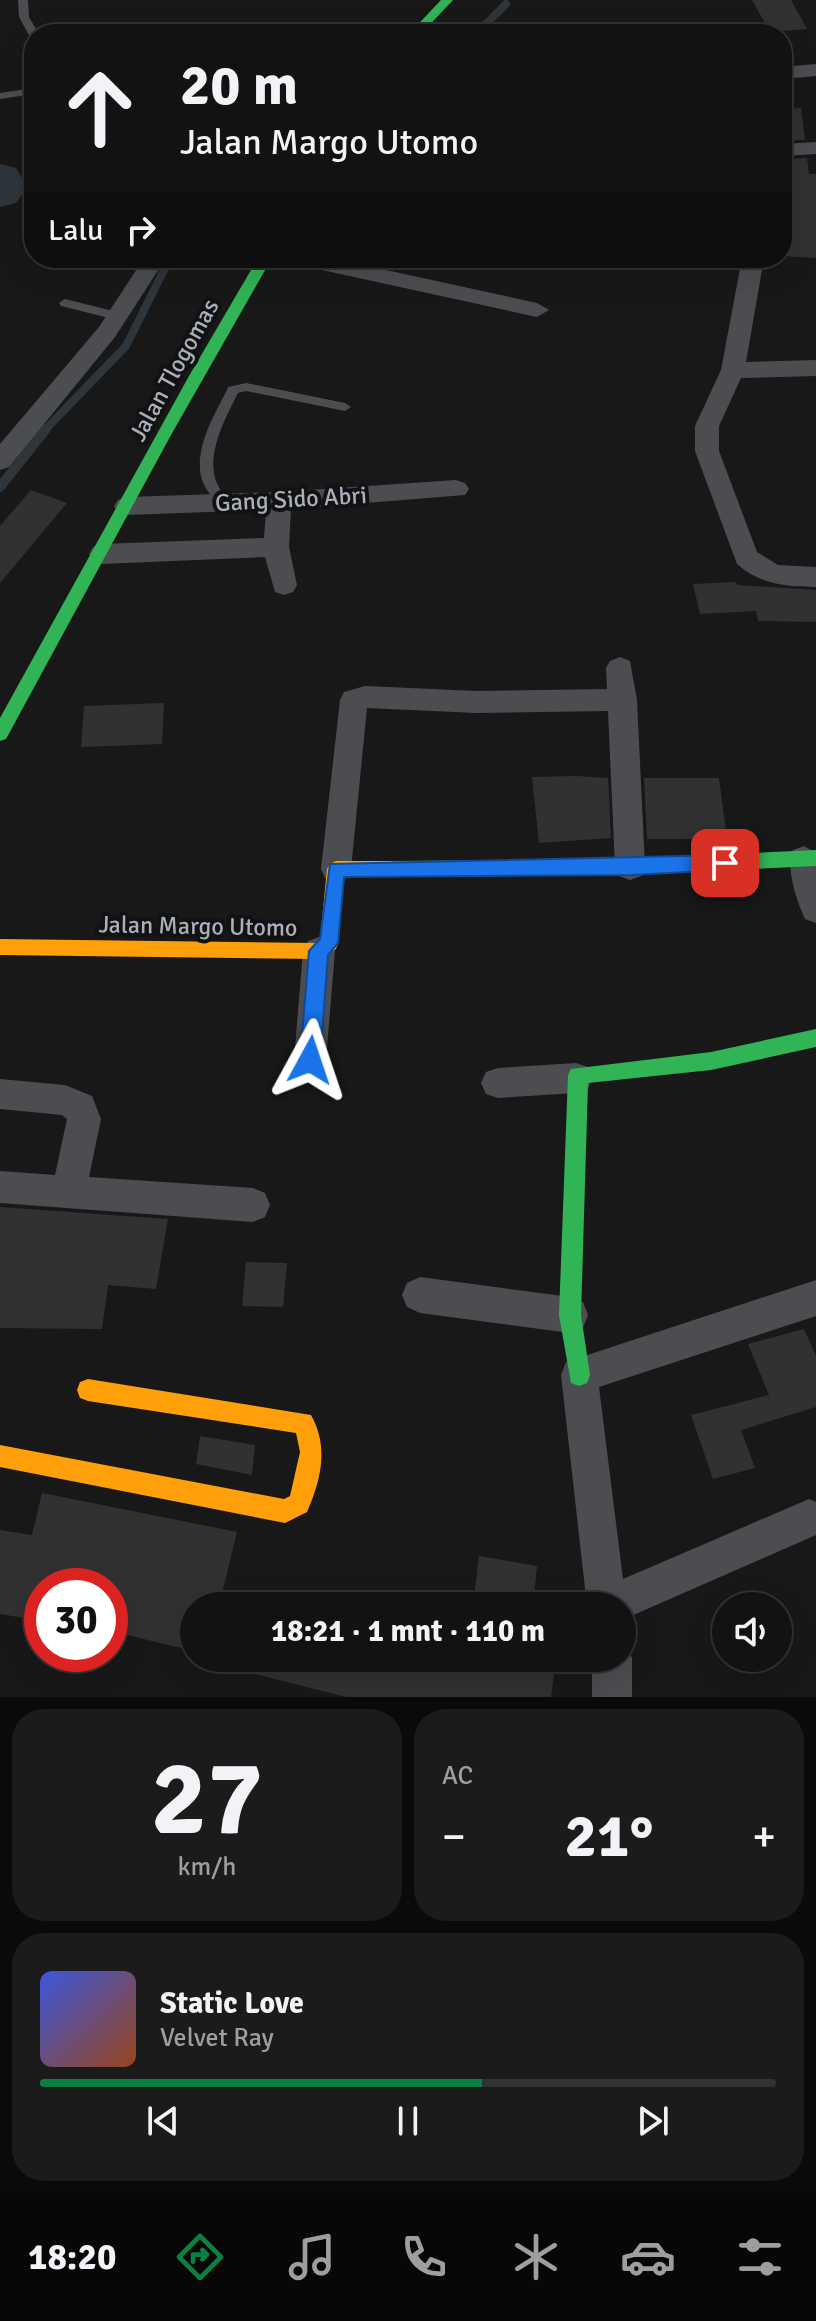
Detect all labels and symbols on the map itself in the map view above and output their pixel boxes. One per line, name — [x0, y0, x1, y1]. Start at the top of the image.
street label: Jalan Tlogomas — [123, 294, 225, 446]
street label: Gang Sido Abri — [214, 480, 368, 518]
pin — [691, 829, 759, 897]
street label: Jalan Margo Utomo — [98, 909, 298, 943]
position arrow — [268, 1018, 352, 1102]
speed limit sign: 30 — [24, 1568, 128, 1672]

